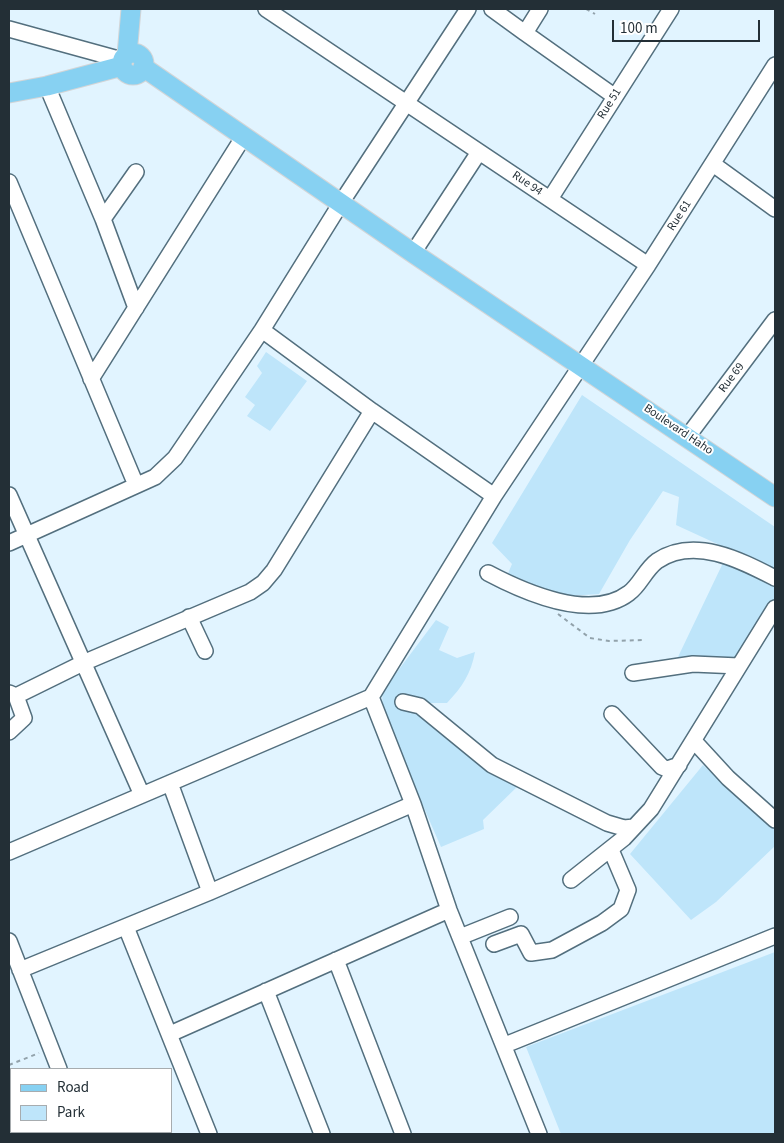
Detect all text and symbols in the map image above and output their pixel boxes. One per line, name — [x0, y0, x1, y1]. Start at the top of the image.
scale bar — [614, 10, 762, 42]
text: 100 m — [620, 18, 658, 39]
street label: Rue 51 — [595, 86, 625, 122]
street label: Rue 94 — [509, 169, 545, 199]
street label: Rue 61 — [665, 198, 695, 234]
street label: Rue 69 — [716, 360, 748, 396]
street label: Boulevard Haho — [641, 402, 715, 458]
legend — [10, 1068, 172, 1133]
text: Road — [57, 1077, 89, 1098]
text: Park — [57, 1102, 85, 1123]

